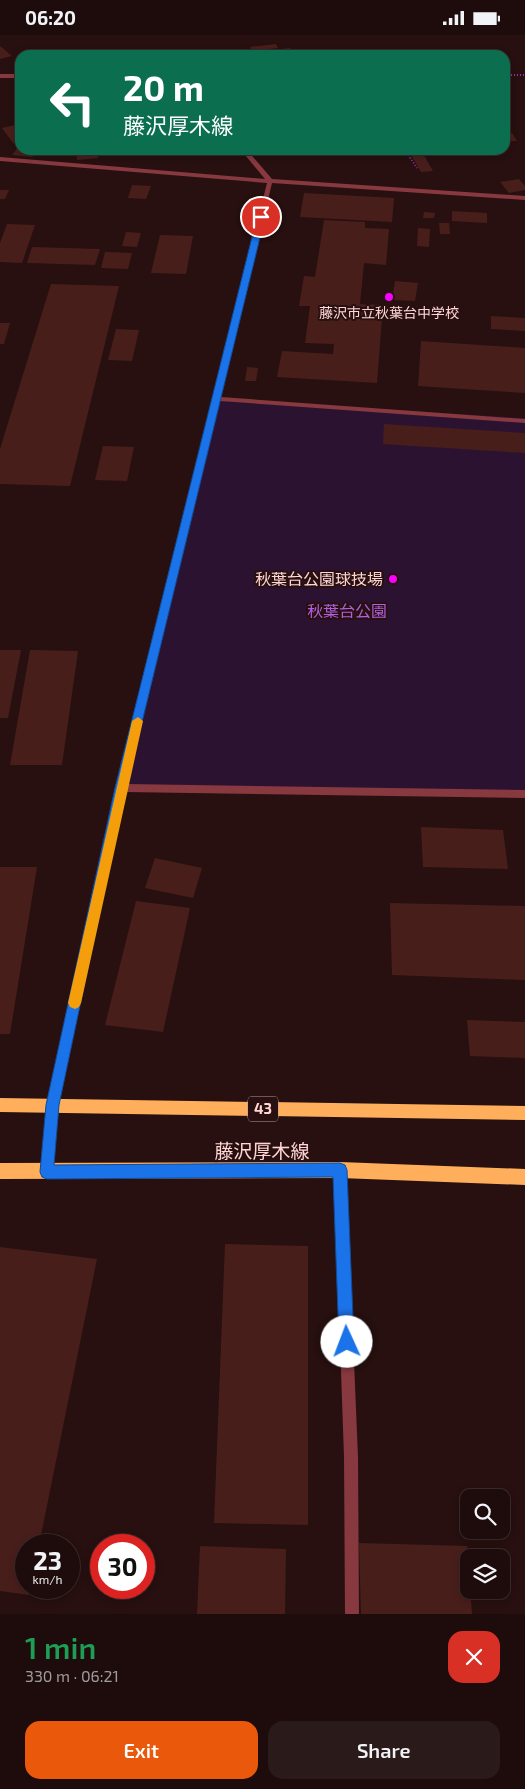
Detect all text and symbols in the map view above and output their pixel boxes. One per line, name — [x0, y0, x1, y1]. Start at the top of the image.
text: 06:20 — [25, 6, 76, 29]
text: 20 m — [123, 66, 204, 108]
icon: left — [40, 70, 105, 135]
text: 藤沢厚木線 — [123, 112, 233, 138]
pin — [240, 196, 282, 238]
icon: arrive — [247, 203, 275, 231]
marker: 藤沢市立秋葉台中学校 — [383, 291, 395, 303]
place label: 藤沢市立秋葉台中学校 — [319, 304, 459, 321]
place label: 秋葉台公園球技場 — [255, 569, 383, 588]
marker: 秋葉台公園球技場 — [387, 573, 399, 585]
park label: 秋葉台公園 — [307, 601, 387, 620]
road number: 43 — [248, 1097, 278, 1121]
street label: 藤沢厚木線 — [214, 1139, 310, 1162]
position arrow — [320, 1315, 372, 1367]
map controls — [460, 1489, 510, 1599]
button: search — [460, 1489, 510, 1539]
speed limit sign: 30 — [90, 1534, 155, 1599]
text: 23 — [33, 1545, 62, 1575]
button: layers — [460, 1549, 510, 1599]
text: km/h — [33, 1572, 62, 1586]
text: 1 min — [25, 1629, 96, 1665]
button: close — [448, 1631, 500, 1683]
text: 330 m · 06:21 — [25, 1666, 119, 1685]
button: Exit — [25, 1721, 258, 1779]
button: Share — [268, 1721, 500, 1779]

